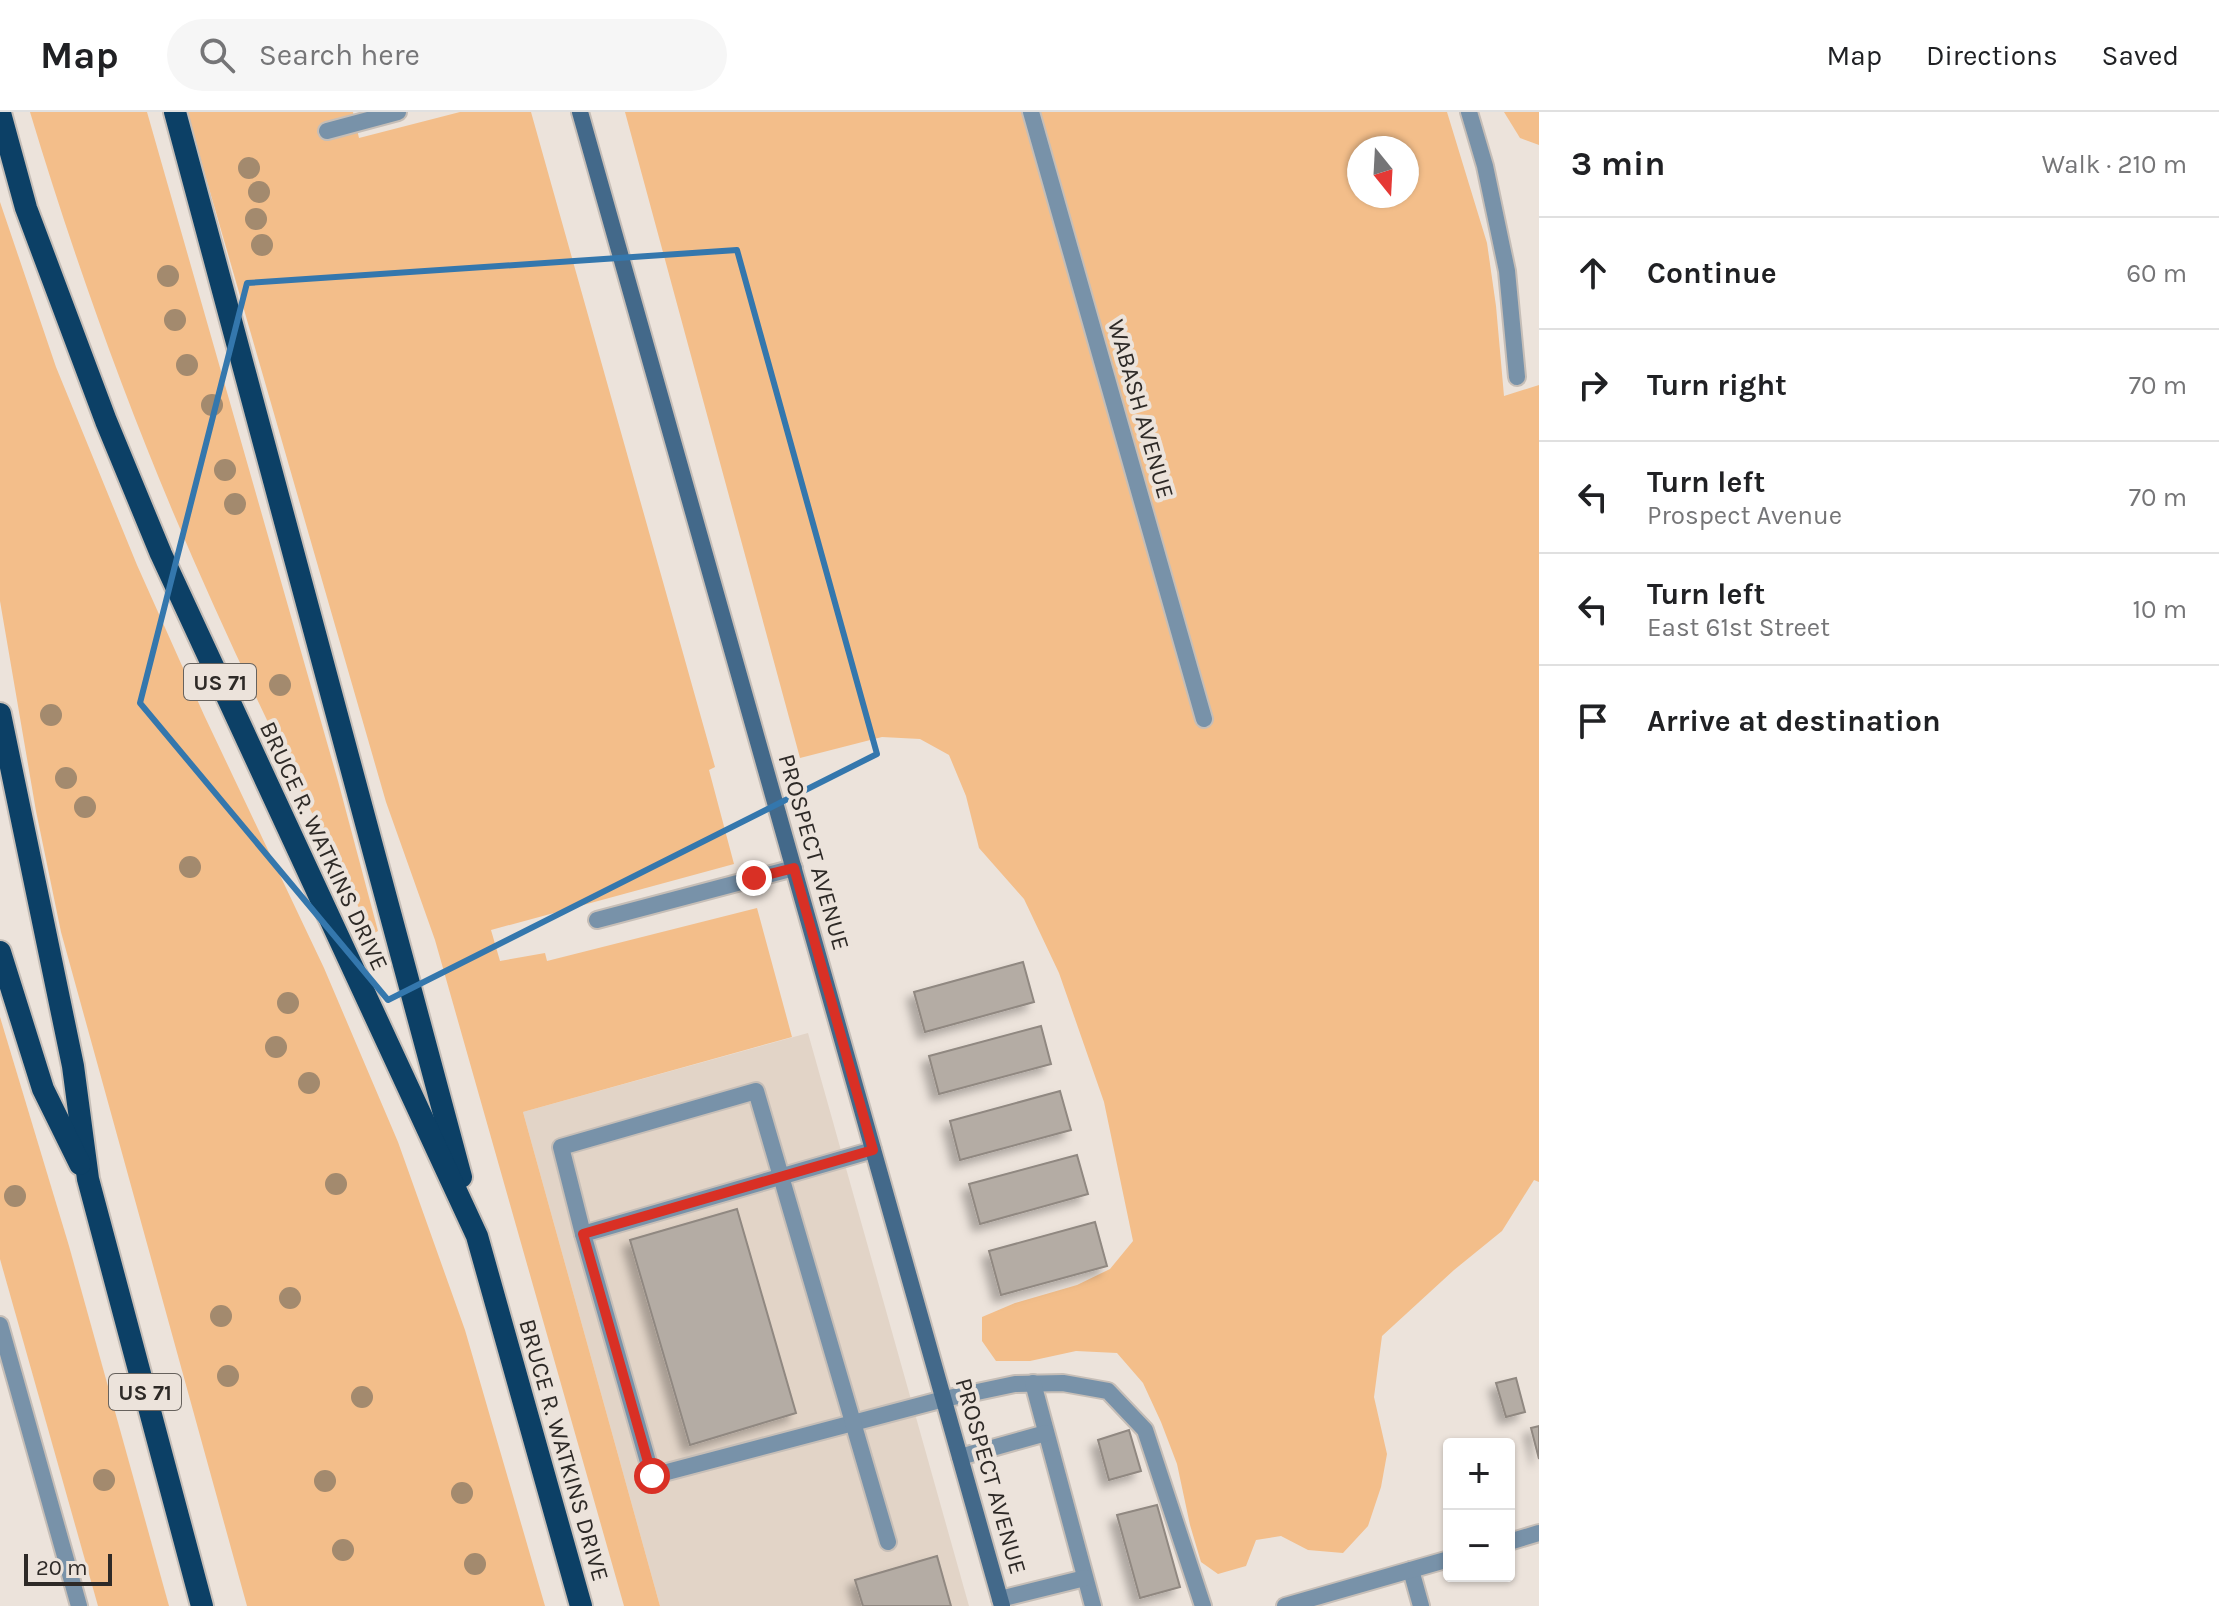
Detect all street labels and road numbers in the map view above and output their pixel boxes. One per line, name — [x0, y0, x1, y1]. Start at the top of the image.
street label: WABASH AVENUE — [1102, 316, 1180, 502]
road number: US 71 — [184, 664, 256, 700]
street label: BRUCE R. WATKINS DRIVE — [254, 717, 394, 975]
street label: PROSPECT AVENUE — [773, 751, 855, 953]
street label: BRUCE R. WATKINS DRIVE — [513, 1316, 615, 1584]
road number: US 71 — [109, 1374, 181, 1410]
street label: PROSPECT AVENUE — [950, 1375, 1032, 1577]

